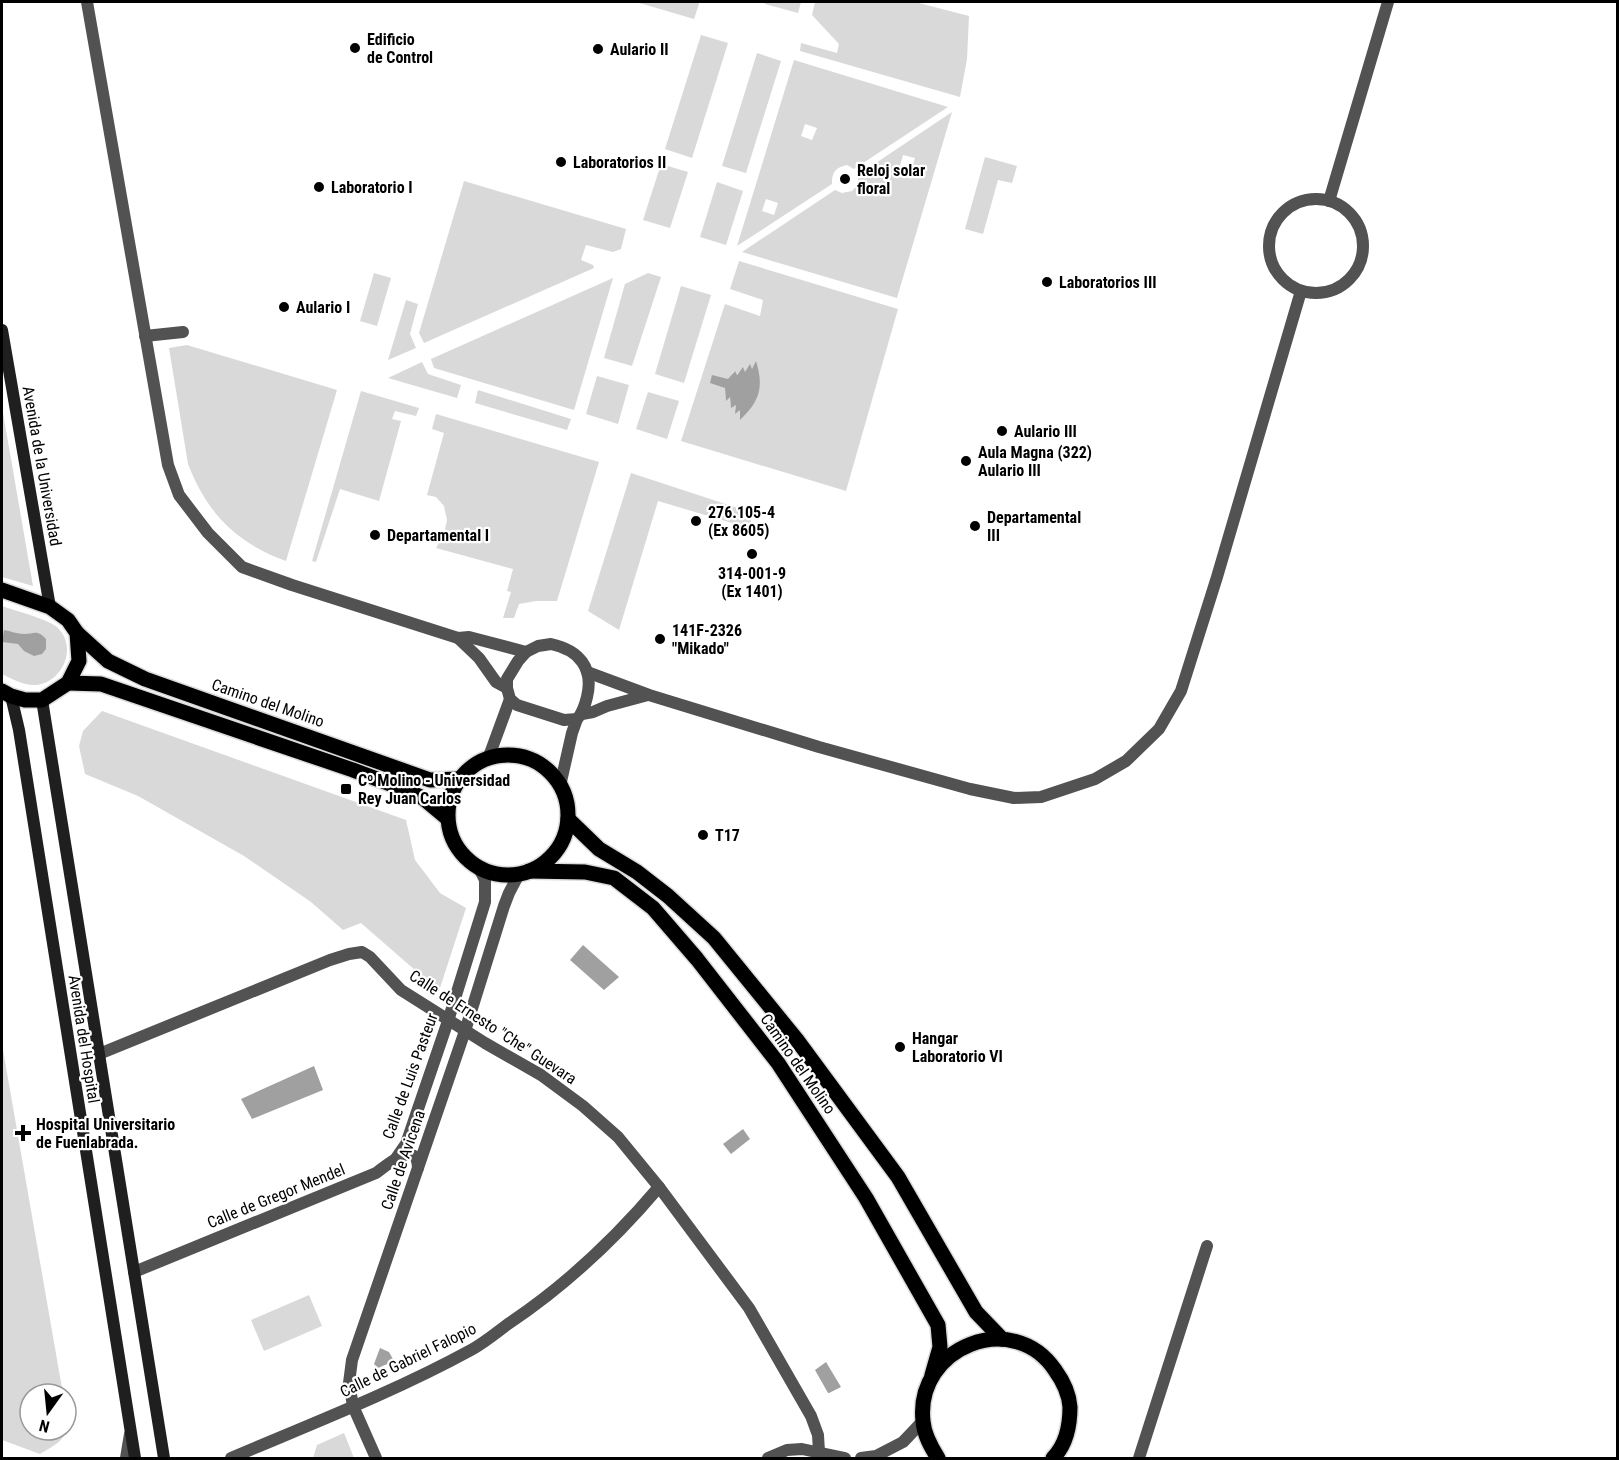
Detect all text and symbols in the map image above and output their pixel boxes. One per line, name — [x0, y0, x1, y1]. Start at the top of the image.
place label: Edificio de Control — [367, 30, 433, 67]
place label: Aulario II — [610, 40, 669, 59]
marker: Edificio de Control — [348, 41, 362, 55]
marker: Aulario II — [591, 42, 605, 56]
place label: Laboratorios II — [573, 153, 666, 172]
marker: Laboratorios II — [554, 155, 568, 169]
place label: Reloj solar floral — [857, 161, 925, 198]
marker: Reloj solar floral — [838, 172, 852, 186]
place label: Laboratorio I — [331, 178, 413, 197]
marker: Laboratorio I — [312, 180, 326, 194]
place label: Laboratorios III — [1059, 273, 1157, 292]
marker: Laboratorios III — [1040, 275, 1054, 289]
place label: Aulario I — [296, 298, 350, 317]
marker: Aulario I — [277, 300, 291, 314]
street label: Avenida de la Universidad — [19, 385, 65, 547]
place label: Aulario III — [1014, 422, 1077, 441]
marker: Aulario III — [995, 424, 1009, 438]
place label: Aula Magna (322) Aulario III — [978, 443, 1092, 480]
marker: Aula Magna (322) Aulario III — [959, 454, 973, 468]
place label: 276.105-4 (Ex 8605) — [708, 503, 775, 540]
place label: Departamental III — [987, 508, 1081, 545]
marker: 276.105-4 (Ex 8605) — [689, 514, 703, 528]
marker: Departamental III — [968, 519, 982, 533]
place label: Departamental I — [387, 526, 489, 545]
marker: Departamental I — [368, 528, 382, 542]
marker: 314-001-9 (Ex 1401) — [745, 547, 759, 561]
place label: 314-001-9 (Ex 1401) — [718, 564, 786, 601]
place label: 141F-2326 "Mikado" — [672, 621, 742, 658]
marker: 141F-2326 "Mikado" — [653, 632, 667, 646]
street label: Camino del Molino — [209, 675, 327, 731]
place label: Cº Molino - Universidad Rey Juan Carlos — [358, 771, 510, 808]
marker: Cº Molino - Universidad Rey Juan Carlos — [339, 782, 353, 796]
place label: T17 — [715, 826, 740, 845]
marker: T17 — [696, 828, 710, 842]
street label: Calle de Ernesto "Che" Guevara — [406, 966, 580, 1088]
street label: Avenida del Hospital — [64, 974, 104, 1104]
street label: Calle de Luis Pasteur — [378, 1010, 442, 1142]
street label: Camino del Molino — [756, 1010, 840, 1118]
place label: Hangar Laboratorio VI — [912, 1029, 1003, 1066]
marker: Hangar Laboratorio VI — [893, 1040, 907, 1054]
street label: Calle de Avicena — [377, 1108, 429, 1212]
place label: Hospital Universitario de Fuenlabrada. — [36, 1115, 175, 1152]
marker: Hospital Universitario de Fuenlabrada. — [14, 1124, 32, 1142]
street label: Calle de Gregor Mendel — [204, 1160, 348, 1232]
street label: Calle de Gabriel Falopio — [337, 1319, 479, 1401]
north arrow — [18, 1382, 78, 1442]
text: N — [37, 1416, 51, 1436]

